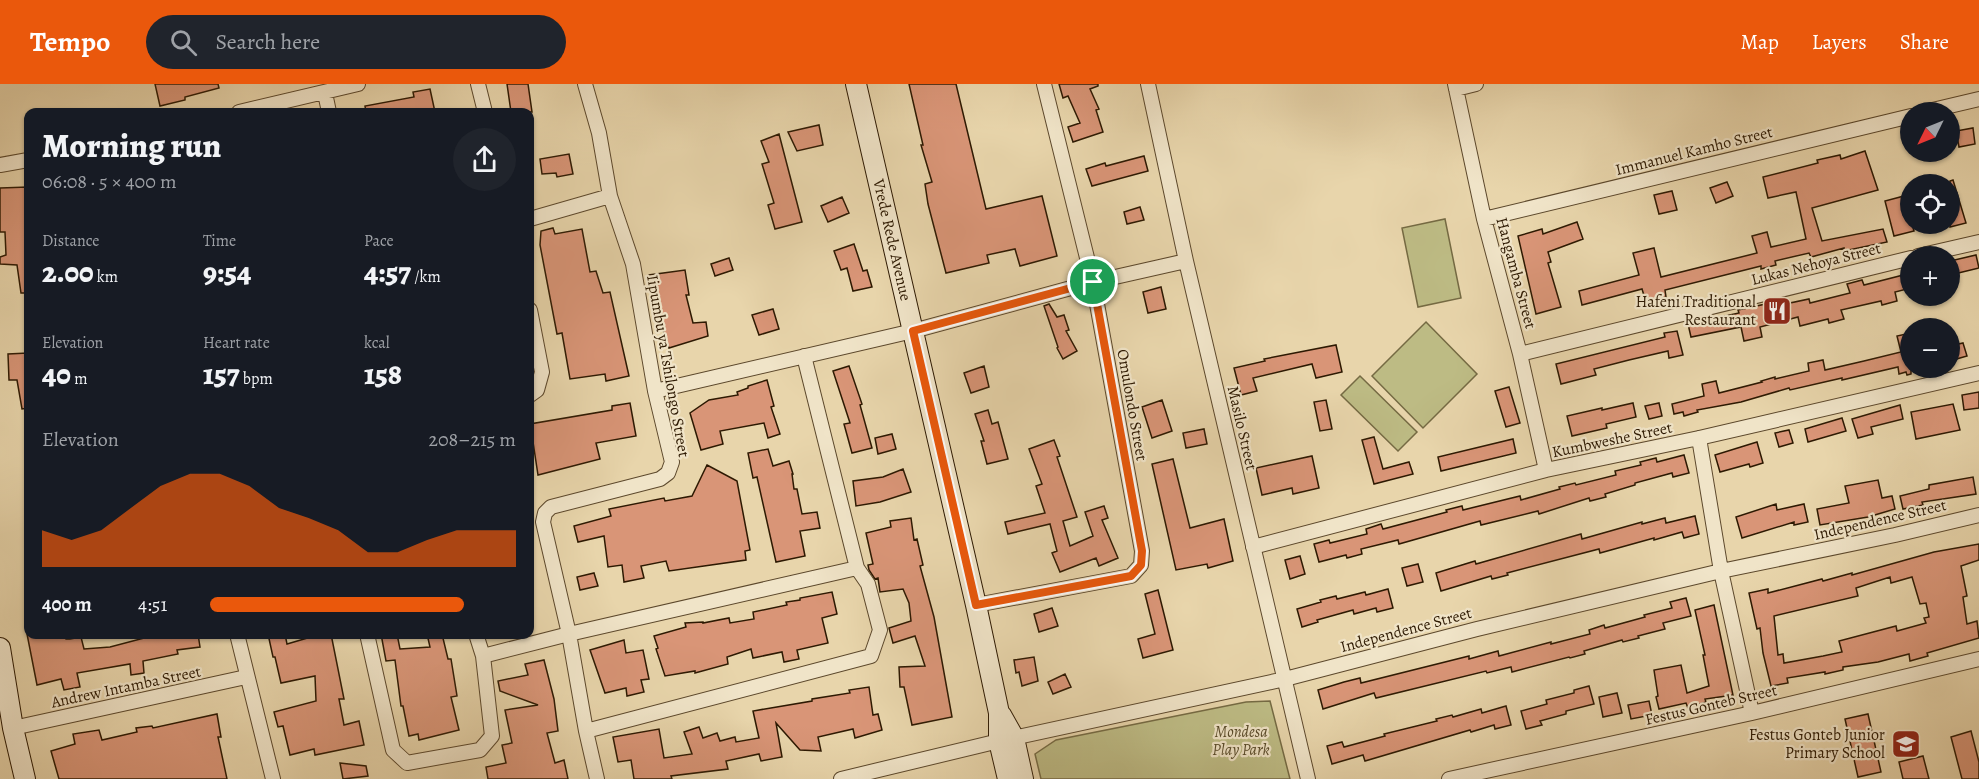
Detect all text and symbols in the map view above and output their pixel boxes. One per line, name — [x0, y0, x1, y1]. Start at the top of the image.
search box — [146, 15, 566, 69]
text: Tempo — [30, 23, 110, 61]
icon: search — [167, 26, 200, 59]
text: Search here — [215, 27, 320, 57]
text: Map — [1740, 28, 1779, 56]
text: Layers — [1812, 28, 1867, 56]
text: Share — [1900, 28, 1949, 56]
north arrow — [1900, 102, 1960, 162]
map controls — [1900, 102, 1960, 378]
street label: Immanuel Kamho Street — [1613, 121, 1775, 181]
text: Morning run — [42, 123, 221, 168]
button: share — [453, 128, 516, 191]
text: 06:08 · 5 × 400 m — [42, 168, 177, 195]
button: locate — [1900, 174, 1960, 234]
street label: Vrede Rede Avenue — [867, 176, 917, 303]
street label: Hangamba Street — [1491, 215, 1541, 331]
text: Distance — [42, 230, 99, 252]
text: Time — [203, 230, 236, 252]
text: Pace — [364, 230, 394, 252]
street label: Lukas Nehoya Street — [1749, 237, 1883, 291]
button: + — [1900, 246, 1960, 306]
text: 2.00 — [42, 252, 94, 292]
text: 9:54 — [203, 252, 251, 292]
text: 4:57 — [364, 252, 411, 292]
pin — [1067, 256, 1118, 307]
icon: arrive — [1076, 265, 1109, 298]
text: km — [94, 266, 118, 288]
text: /km — [411, 266, 441, 288]
street label: Iipumbu ya Tshilongo Street — [641, 273, 695, 459]
place label: Hafeni Traditional Restaurant — [1636, 291, 1756, 331]
restaurant icon: Hafeni Traditional Restaurant — [1761, 295, 1793, 327]
button: − — [1900, 318, 1960, 378]
text: Elevation — [42, 332, 103, 354]
text: Heart rate — [203, 332, 270, 354]
text: kcal — [364, 332, 390, 354]
street label: Omulondo Street — [1111, 348, 1153, 462]
text: 40 — [42, 354, 71, 394]
text: 157 — [203, 354, 240, 394]
text: 158 — [364, 354, 402, 394]
text: m — [71, 368, 87, 390]
text: bpm — [240, 368, 273, 390]
street label: Masilo Street — [1222, 384, 1262, 472]
street label: Kumbweshe Street — [1550, 417, 1674, 463]
text: Elevation — [42, 426, 119, 453]
text: 208–215 m — [428, 426, 516, 453]
street label: Independence Street — [1812, 494, 1948, 546]
text: 400 m — [42, 591, 92, 618]
text: 4:51 — [138, 591, 167, 618]
street label: Independence Street — [1338, 602, 1474, 658]
street label: Andrew Intamba Street — [48, 660, 203, 714]
street label: Festus Gonteb Street — [1643, 679, 1779, 731]
park label: Mondesa Play Park — [1212, 721, 1270, 761]
place label: Festus Gonteb Junior Primary School — [1749, 724, 1885, 764]
school or university icon: Festus Gonteb Junior Primary School — [1890, 728, 1922, 760]

